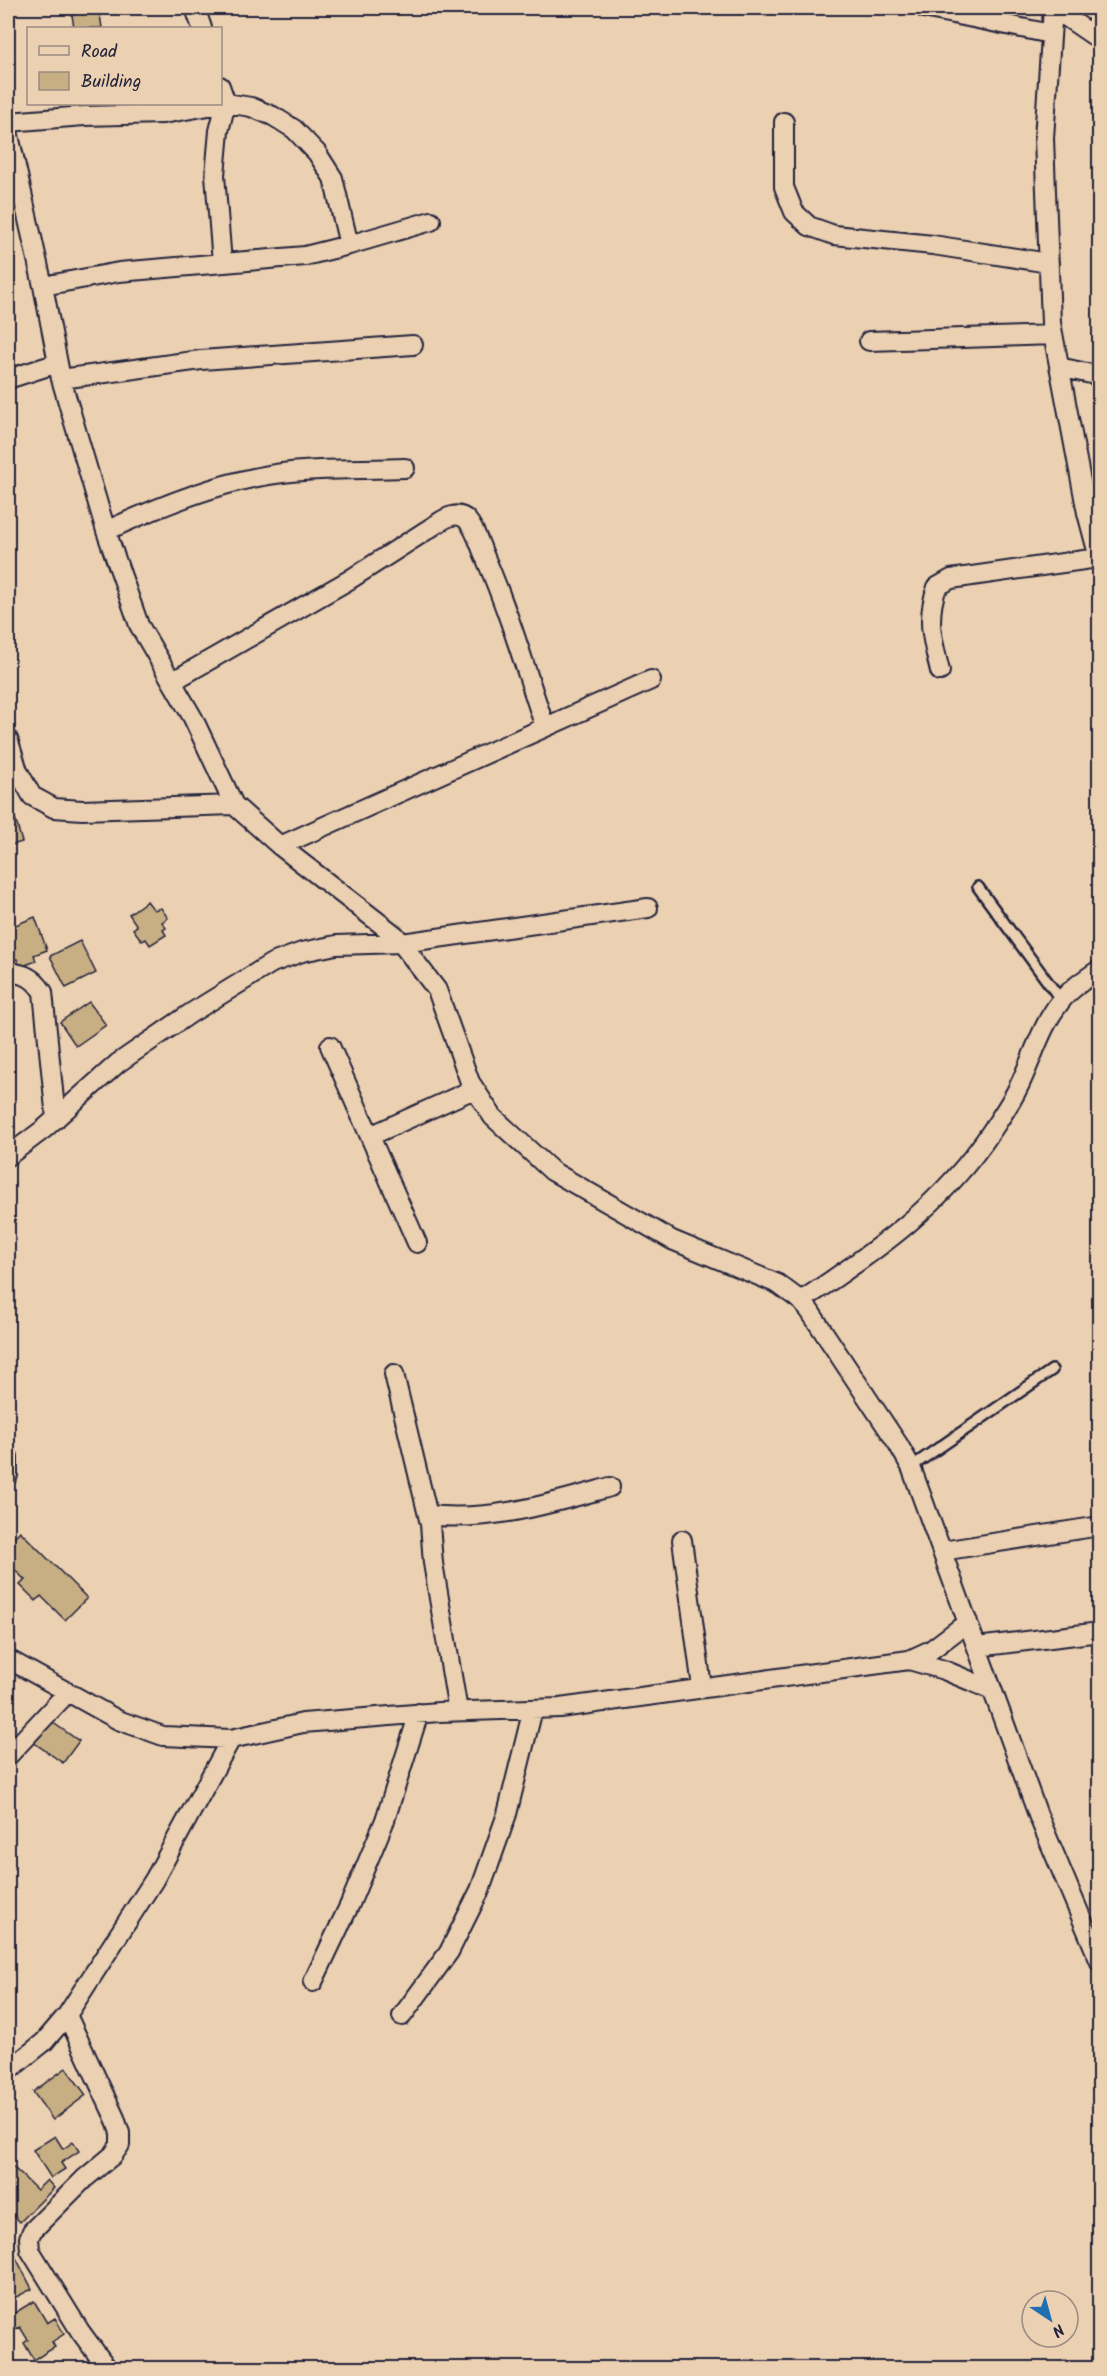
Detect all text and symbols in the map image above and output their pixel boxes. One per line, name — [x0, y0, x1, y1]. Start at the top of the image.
legend — [27, 27, 222, 105]
text: Road — [81, 38, 118, 67]
text: Building — [81, 68, 141, 97]
north arrow — [1020, 2289, 1080, 2349]
text: N — [1046, 2317, 1069, 2343]

